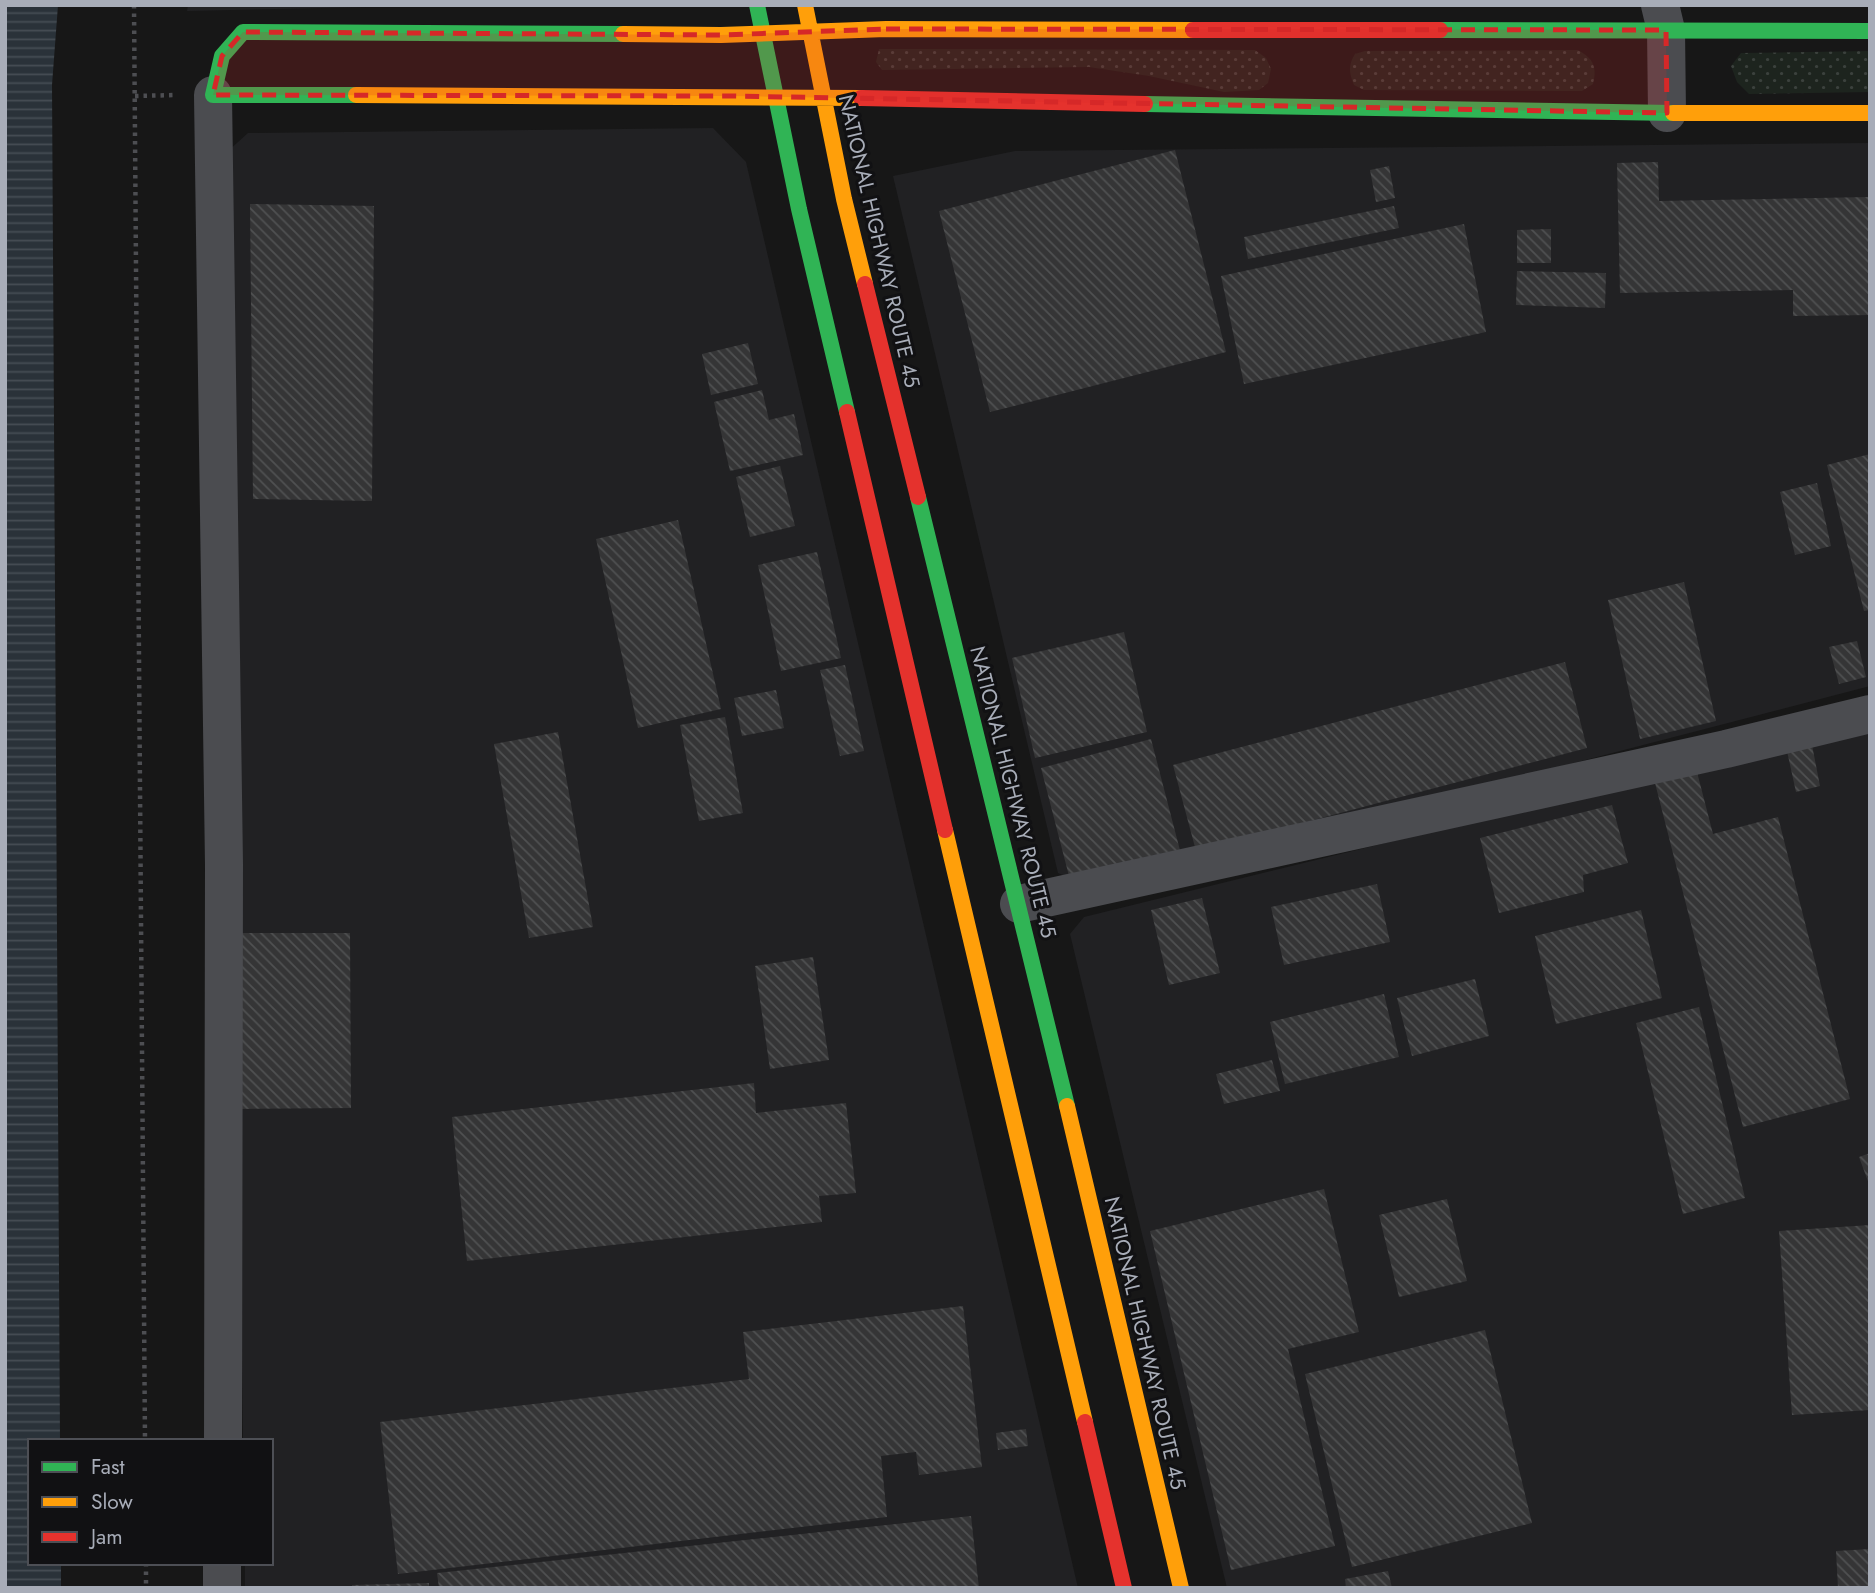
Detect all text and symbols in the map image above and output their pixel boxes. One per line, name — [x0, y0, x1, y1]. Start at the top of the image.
street label: NATIONAL HIGHWAY ROUTE 45 — [831, 92, 927, 390]
street label: NATIONAL HIGHWAY ROUTE 45 — [962, 643, 1064, 941]
street label: NATIONAL HIGHWAY ROUTE 45 — [1097, 1194, 1193, 1492]
legend — [28, 1439, 273, 1565]
text: Fast — [91, 1452, 124, 1482]
text: Slow — [91, 1487, 133, 1517]
text: Jam — [88, 1522, 123, 1552]

